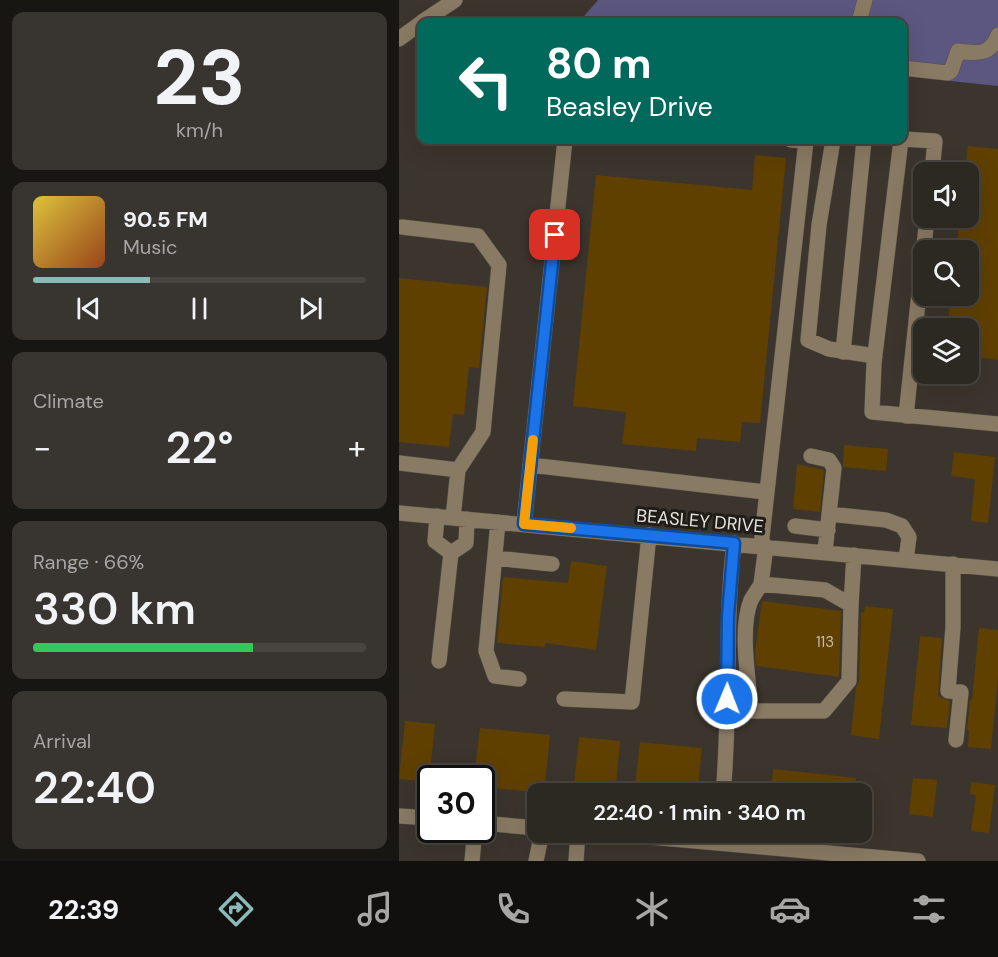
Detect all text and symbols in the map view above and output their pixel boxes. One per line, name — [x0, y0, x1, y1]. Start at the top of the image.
text: 23 — [153, 27, 246, 128]
text: 80 m — [546, 36, 652, 91]
icon: left — [447, 42, 525, 120]
text: Beasley Drive — [546, 89, 713, 124]
text: km/h — [176, 117, 223, 143]
map controls — [913, 162, 979, 384]
button: sound — [913, 162, 979, 228]
text: 90.5 FM — [123, 205, 208, 234]
pin — [529, 209, 580, 260]
icon: arrive — [538, 218, 571, 251]
text: Music — [123, 234, 178, 260]
button: search — [913, 240, 979, 306]
icon: previous — [72, 292, 105, 325]
icon: pause — [183, 292, 216, 325]
icon: next — [294, 292, 327, 325]
button: layers — [913, 318, 979, 384]
text: Climate — [33, 388, 104, 414]
text: 22° — [166, 418, 234, 477]
text: − — [33, 426, 51, 469]
text: + — [348, 426, 366, 469]
street label: BEASLEY DRIVE — [635, 503, 765, 539]
text: Range · 66% — [33, 549, 144, 575]
text: 330 km — [33, 579, 196, 638]
house number: 113 — [816, 632, 834, 652]
position arrow — [695, 667, 759, 731]
text: Arrival — [33, 728, 91, 754]
text: 22:40 — [33, 758, 156, 817]
speed limit sign: 30 — [417, 765, 495, 843]
text: 22:40 · 1 min · 340 m — [593, 798, 806, 827]
icon: directions — [215, 888, 257, 930]
icon: music — [354, 888, 396, 930]
icon: phone — [492, 888, 534, 930]
icon: climate — [631, 888, 673, 930]
icon: car — [769, 888, 811, 930]
icon: filters — [908, 888, 950, 930]
text: 22:39 — [48, 892, 119, 927]

